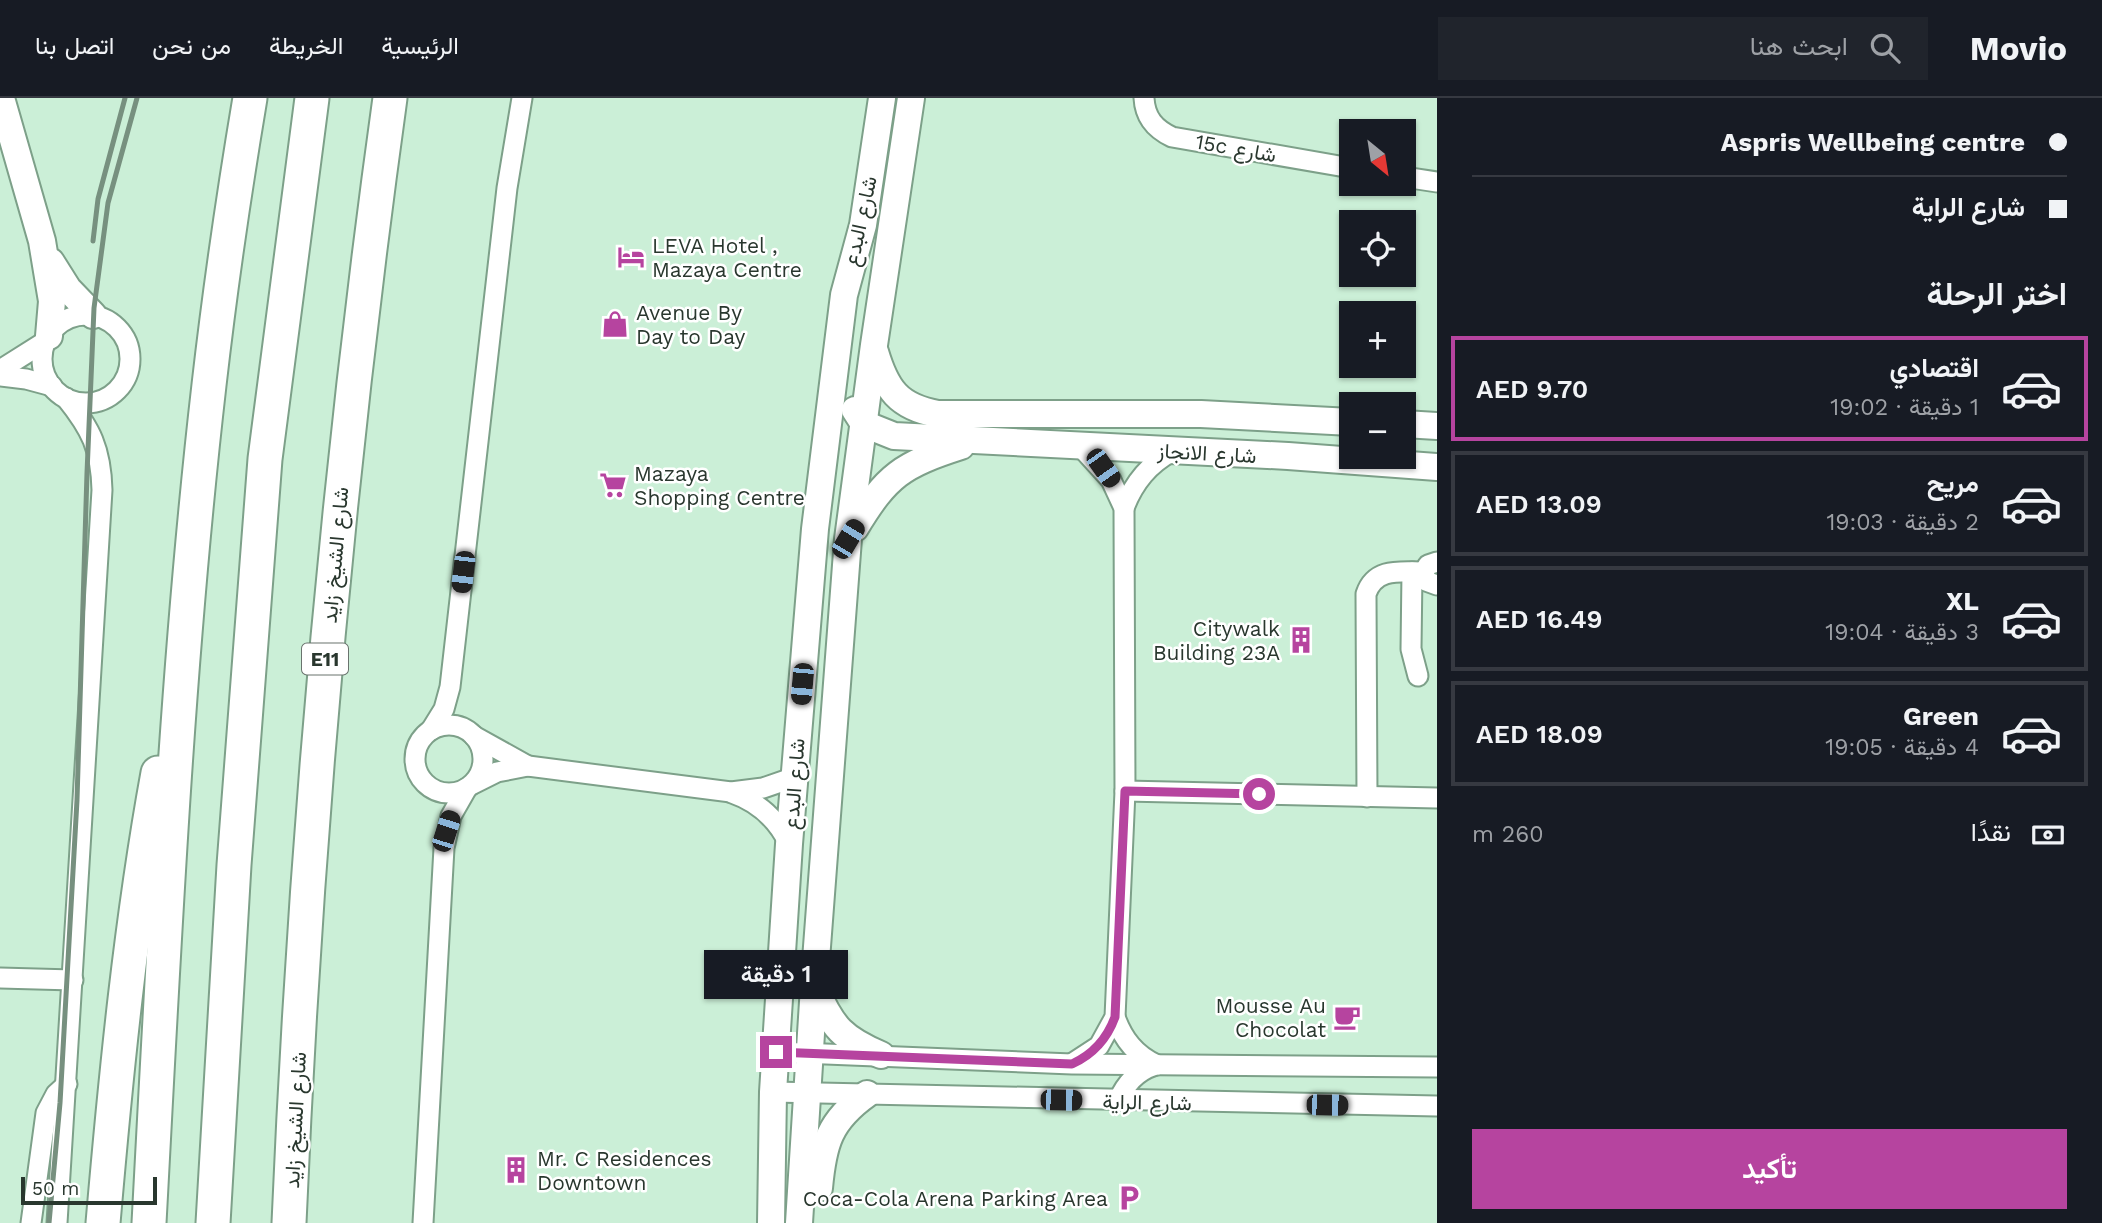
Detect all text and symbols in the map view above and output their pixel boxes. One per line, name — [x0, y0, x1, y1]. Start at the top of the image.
search box — [1438, 17, 1928, 80]
icon: search — [1866, 29, 1904, 67]
text: Movio — [1970, 29, 2067, 68]
text: ابحث هنا — [1750, 31, 1848, 61]
text: اتصل بنا — [35, 32, 114, 60]
text: من نحن — [152, 32, 231, 60]
text: الخريطة — [269, 32, 343, 60]
text: الرئيسية — [381, 32, 459, 60]
north arrow — [1339, 119, 1416, 196]
map controls — [1339, 119, 1416, 469]
text: Aspris Wellbeing centre — [1721, 127, 2025, 157]
street label: 15c شارع — [1193, 129, 1278, 169]
street label: شارع البدع — [838, 174, 884, 269]
text: شارع الراية — [1912, 192, 2025, 222]
button: locate — [1339, 210, 1416, 287]
place label: LEVA Hotel , Mazaya Centre — [652, 233, 802, 282]
hotel icon: LEVA Hotel , Mazaya Centre — [616, 242, 646, 272]
text: اختر الرحلة — [1927, 275, 2067, 313]
place label: Avenue By Day to Day — [636, 300, 745, 349]
button: + — [1339, 301, 1416, 378]
shop icon: Avenue By Day to Day — [600, 309, 630, 339]
text: اقتصادي — [1890, 353, 1979, 383]
icon: car — [2000, 357, 2063, 420]
text: AED 9.70 — [1476, 374, 1588, 404]
button: − — [1339, 392, 1416, 469]
text: 1 دقيقة · 19:02 — [1830, 394, 1979, 421]
street label: شارع الانجاز — [1156, 438, 1257, 470]
car — [1083, 445, 1124, 491]
place label: Mazaya Shopping Centre — [634, 461, 805, 510]
text: مريح — [1927, 468, 1979, 498]
supermarket icon: Mazaya Shopping Centre — [598, 470, 628, 500]
icon: car — [2000, 472, 2063, 535]
street label: شارع الشيخ زايد — [317, 486, 355, 624]
text: AED 13.09 — [1476, 489, 1602, 519]
text: 2 دقيقة · 19:03 — [1826, 509, 1979, 536]
car — [829, 516, 868, 562]
car — [451, 550, 476, 594]
text: XL — [1946, 586, 1979, 616]
icon: car — [2000, 587, 2063, 650]
text: AED 16.49 — [1476, 604, 1603, 634]
place label: Citywalk Building 23A — [1153, 616, 1280, 665]
text: 3 دقيقة · 19:04 — [1825, 619, 1979, 646]
building icon: Citywalk Building 23A — [1286, 625, 1316, 655]
road number: E11 — [302, 644, 348, 674]
car — [790, 662, 815, 706]
text: Green — [1903, 701, 1979, 731]
icon: car — [2000, 702, 2063, 765]
text: AED 18.09 — [1476, 719, 1603, 749]
text: 4 دقيقة · 19:05 — [1825, 734, 1979, 761]
street label: شارع البدع — [778, 737, 812, 831]
route start — [1243, 778, 1275, 810]
car — [430, 808, 463, 854]
icon: cash — [2029, 816, 2067, 854]
text: نقدًا — [1971, 817, 2011, 847]
text: 260 m — [1472, 821, 1543, 848]
callout: 1 دقيقة — [704, 950, 848, 1000]
text: 1 دقيقة — [741, 961, 811, 988]
place label: Mousse Au Chocolat — [1215, 993, 1326, 1042]
cafe icon: Mousse Au Chocolat — [1332, 1002, 1362, 1032]
route end — [760, 1036, 792, 1068]
street label: شارع الشيخ زايد — [279, 1051, 313, 1189]
car — [1040, 1089, 1083, 1111]
street label: شارع الراية — [1102, 1089, 1192, 1117]
car — [1306, 1094, 1349, 1116]
button: تأكيد — [1472, 1129, 2067, 1209]
place label: Mr. C Residences Downtown — [537, 1146, 712, 1195]
building icon: Mr. C Residences Downtown — [501, 1155, 531, 1185]
scale bar — [21, 1174, 158, 1206]
text: 50 m — [32, 1177, 79, 1200]
parking icon: Coca-Cola Arena Parking Area — [1114, 1183, 1144, 1213]
place label: Coca-Cola Arena Parking Area — [803, 1186, 1108, 1211]

